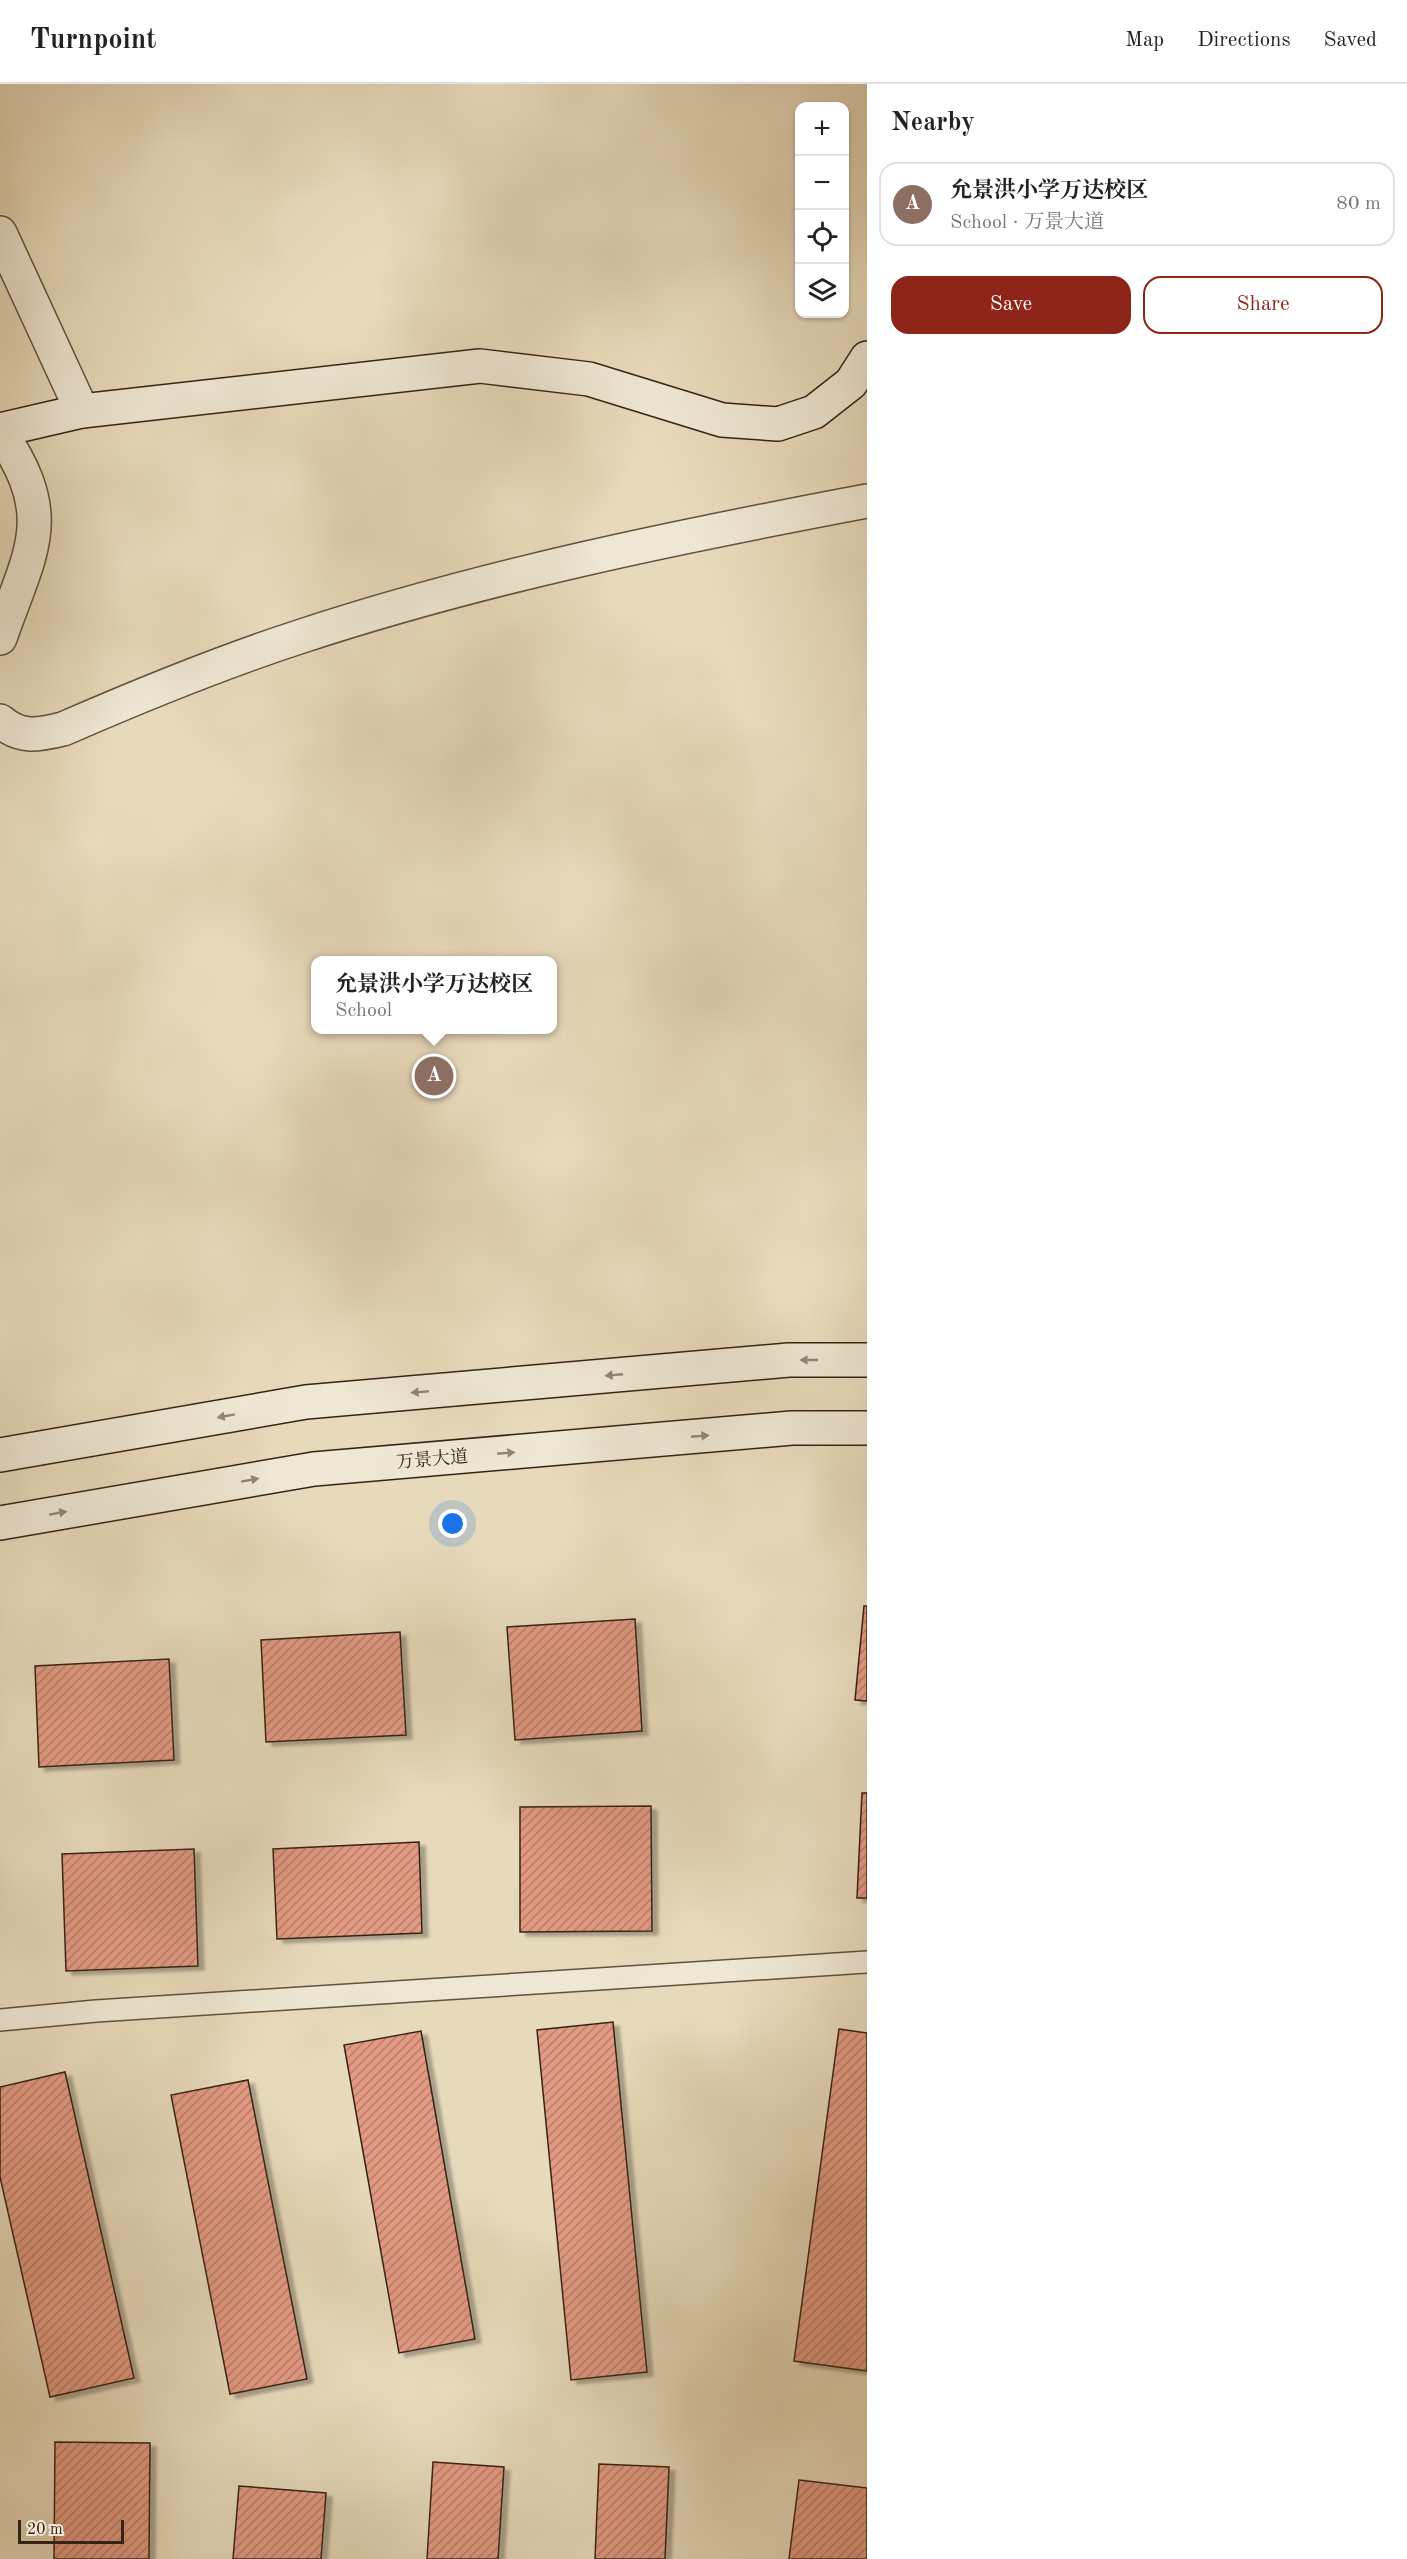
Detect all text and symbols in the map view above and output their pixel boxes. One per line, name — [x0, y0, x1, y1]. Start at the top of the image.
text: Turnpoint — [30, 27, 157, 55]
text: Map — [1125, 30, 1164, 51]
text: Directions — [1197, 30, 1291, 51]
text: Saved — [1324, 30, 1377, 51]
map controls — [795, 102, 849, 318]
button: + — [795, 102, 849, 156]
text: Nearby — [891, 110, 975, 136]
button: − — [795, 156, 849, 210]
text: 允景洪小学万达校区 — [950, 180, 1148, 202]
text: A — [905, 194, 920, 214]
text: 80 m — [1336, 194, 1381, 214]
button: locate — [795, 210, 849, 264]
text: School · 万景大道 — [950, 213, 1104, 233]
button: layers — [795, 264, 849, 318]
button: Save — [891, 276, 1131, 334]
button: Share — [1143, 276, 1383, 334]
popup — [311, 956, 557, 1034]
text: 允景洪小学万达校区 — [335, 974, 533, 996]
text: School — [335, 1001, 392, 1021]
pin: A — [414, 1054, 454, 1098]
one-way arrow — [799, 1355, 818, 1365]
one-way arrow — [605, 1370, 624, 1380]
one-way arrow — [410, 1387, 429, 1397]
one-way arrow — [217, 1412, 236, 1421]
one-way arrow — [691, 1431, 710, 1441]
street label: 万景大道 — [395, 1446, 469, 1472]
one-way arrow — [497, 1448, 516, 1458]
one-way arrow — [240, 1476, 259, 1485]
one-way arrow — [48, 1509, 67, 1518]
your location — [438, 1509, 467, 1538]
scale bar — [18, 2517, 124, 2544]
text: 20 m — [27, 2522, 63, 2538]

